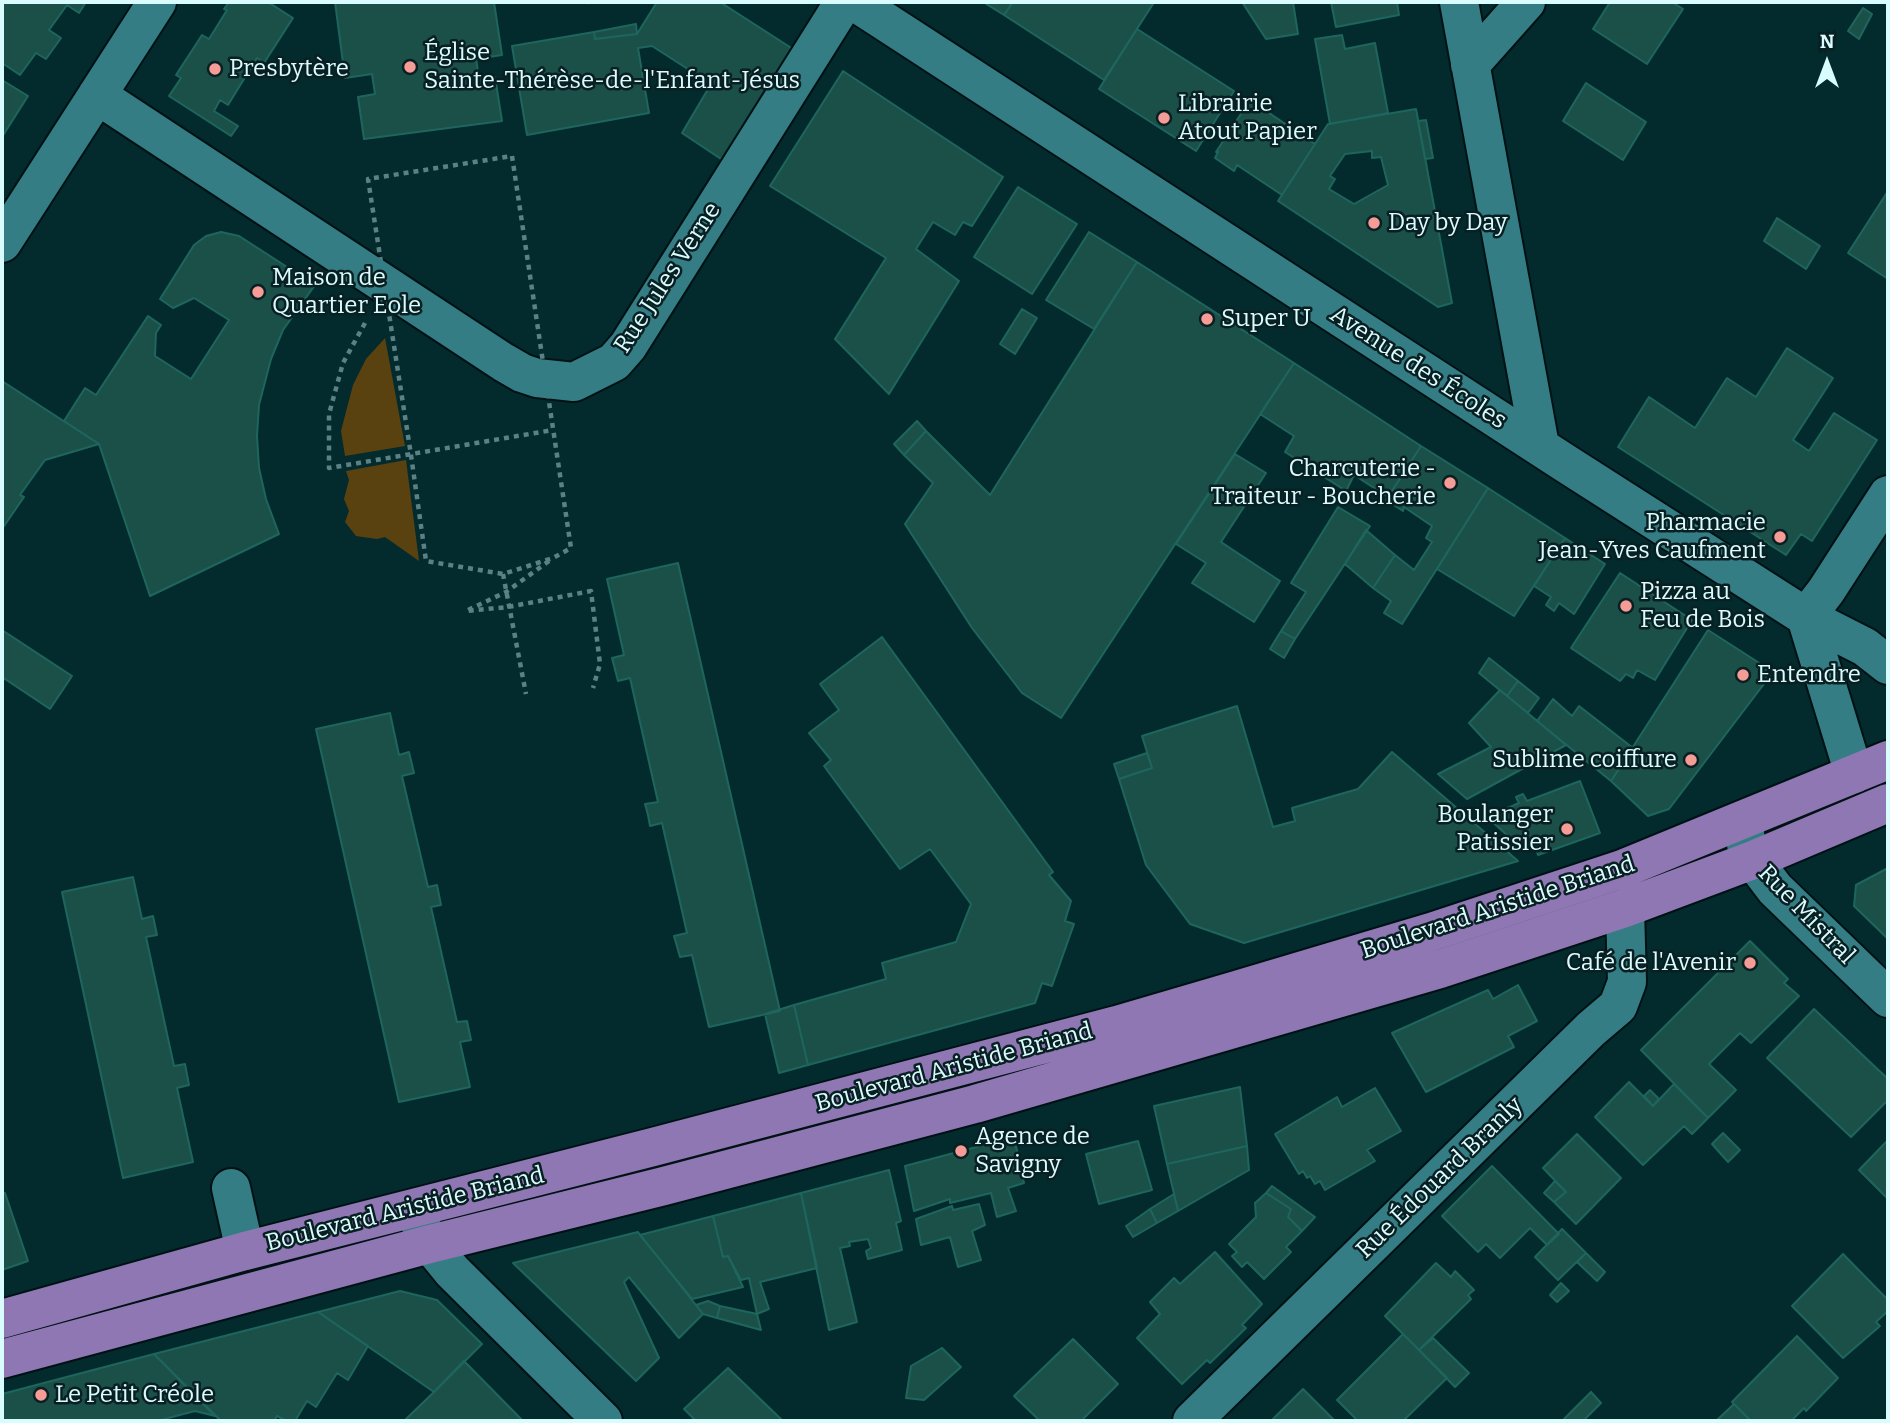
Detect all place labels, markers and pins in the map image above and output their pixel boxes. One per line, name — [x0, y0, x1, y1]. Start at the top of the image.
place label: Église Sainte-Thérèse-de-l'Enfant-Jésus — [424, 39, 800, 95]
place label: Presbytère — [229, 55, 349, 83]
marker: Église Sainte-Thérèse-de-l'Enfant-Jésus — [402, 59, 418, 75]
marker: Presbytère — [207, 61, 223, 77]
place label: Librairie Atout Papier — [1178, 90, 1317, 146]
marker: Librairie Atout Papier — [1156, 110, 1172, 126]
place label: Day by Day — [1388, 209, 1507, 237]
marker: Day by Day — [1366, 215, 1382, 231]
place label: Maison de Quartier Eole — [272, 264, 421, 320]
marker: Maison de Quartier Eole — [250, 284, 266, 300]
place label: Super U — [1221, 305, 1311, 333]
marker: Super U — [1199, 311, 1215, 327]
place label: Charcuterie - Traiteur - Boucherie — [1210, 455, 1436, 511]
marker: Charcuterie - Traiteur - Boucherie — [1442, 475, 1458, 491]
place label: Pharmacie Jean-Yves Caufment — [1539, 509, 1766, 565]
marker: Pharmacie Jean-Yves Caufment — [1772, 529, 1788, 545]
place label: Pizza au Feu de Bois — [1640, 578, 1765, 634]
marker: Pizza au Feu de Bois — [1618, 598, 1634, 614]
place label: Entendre — [1757, 661, 1861, 689]
marker: Entendre — [1735, 667, 1751, 683]
place label: Sublime coiffure — [1492, 746, 1677, 774]
marker: Sublime coiffure — [1683, 752, 1699, 768]
place label: Boulanger Patissier — [1437, 801, 1553, 857]
marker: Boulanger Patissier — [1559, 821, 1575, 837]
place label: Café de l'Avenir — [1566, 949, 1736, 977]
marker: Café de l'Avenir — [1742, 955, 1758, 971]
place label: Agence de Savigny — [975, 1123, 1090, 1179]
marker: Agence de Savigny — [953, 1143, 969, 1159]
place label: Le Petit Créole — [55, 1381, 214, 1409]
marker: Le Petit Créole — [33, 1387, 49, 1403]

